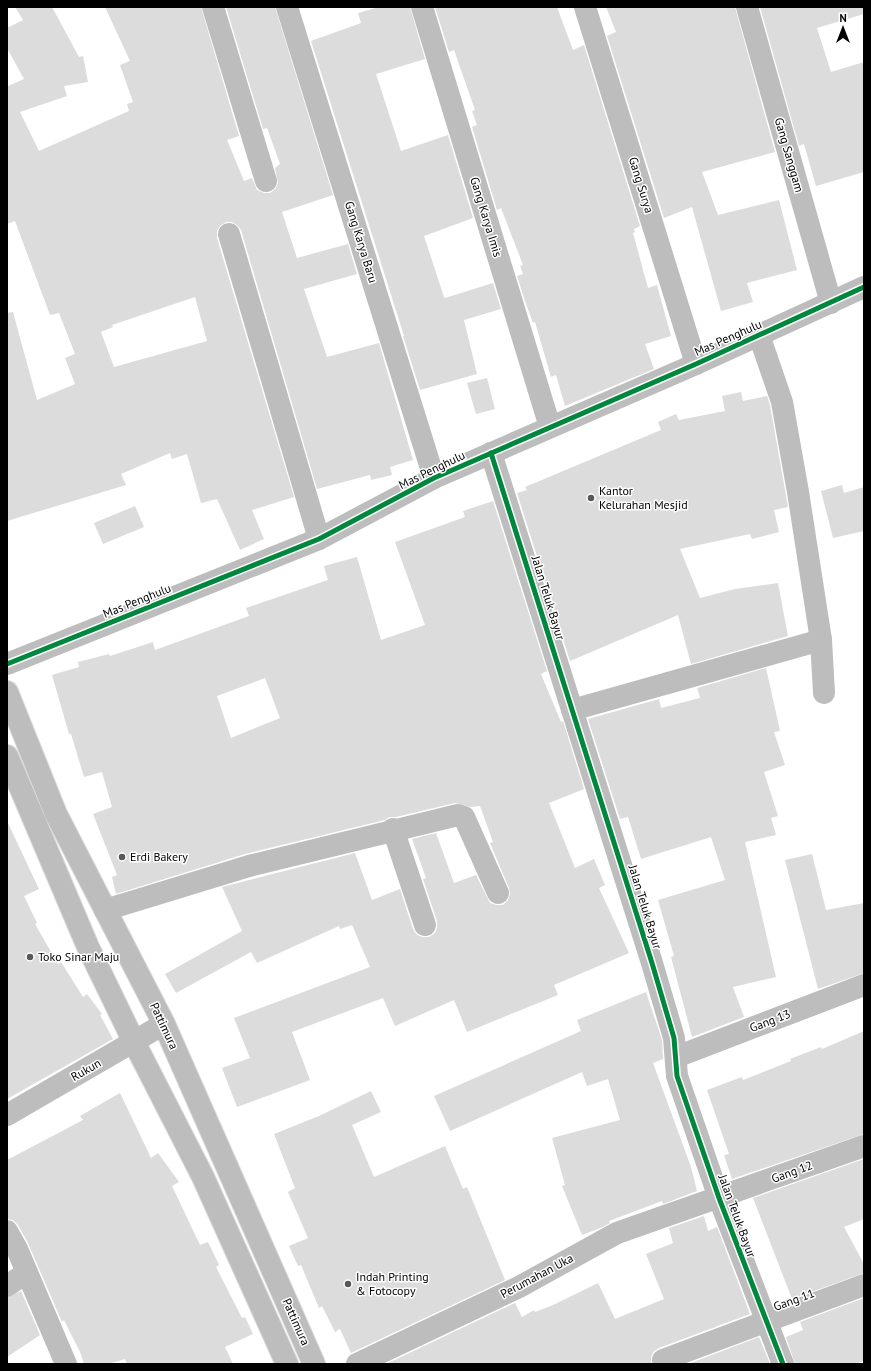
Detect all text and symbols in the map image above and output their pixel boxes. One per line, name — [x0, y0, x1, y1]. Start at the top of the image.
north arrow — [823, 8, 863, 48]
text: N — [839, 11, 847, 25]
street label: Gang Sanggam — [772, 116, 807, 194]
street label: Gang Surya — [626, 155, 657, 215]
street label: Gang Karya Imis — [467, 175, 506, 259]
street label: Gang Karya Baru — [342, 199, 381, 285]
street label: Mas Penghulu — [692, 316, 764, 359]
street label: Mas Penghulu — [396, 447, 467, 492]
place label: Kantor Kelurahan Mesjid — [599, 483, 688, 512]
marker: Kantor Kelurahan Mesjid — [586, 493, 596, 503]
street label: Jalan Teluk Bayur — [528, 553, 568, 642]
street label: Mas Penghulu — [101, 580, 173, 621]
place label: Erdi Bakery — [130, 849, 188, 864]
marker: Erdi Bakery — [117, 852, 127, 862]
street label: Jalan Teluk Bayur — [625, 862, 665, 951]
place label: Toko Sinar Maju — [38, 949, 119, 964]
marker: Toko Sinar Maju — [25, 952, 35, 962]
street label: Pattimura — [147, 1000, 182, 1052]
street label: Gang 13 — [747, 1006, 792, 1035]
street label: Rukun — [68, 1055, 103, 1084]
street label: Gang 12 — [769, 1157, 814, 1186]
street label: Jalan Teluk Bayur — [715, 1171, 759, 1259]
street label: Perumahan Uka — [498, 1250, 576, 1301]
place label: Indah Printing & Fotocopy — [356, 1269, 429, 1298]
marker: Indah Printing & Fotocopy — [343, 1279, 353, 1289]
street label: Gang 11 — [771, 1285, 816, 1314]
street label: Pattimura — [279, 1296, 313, 1348]

